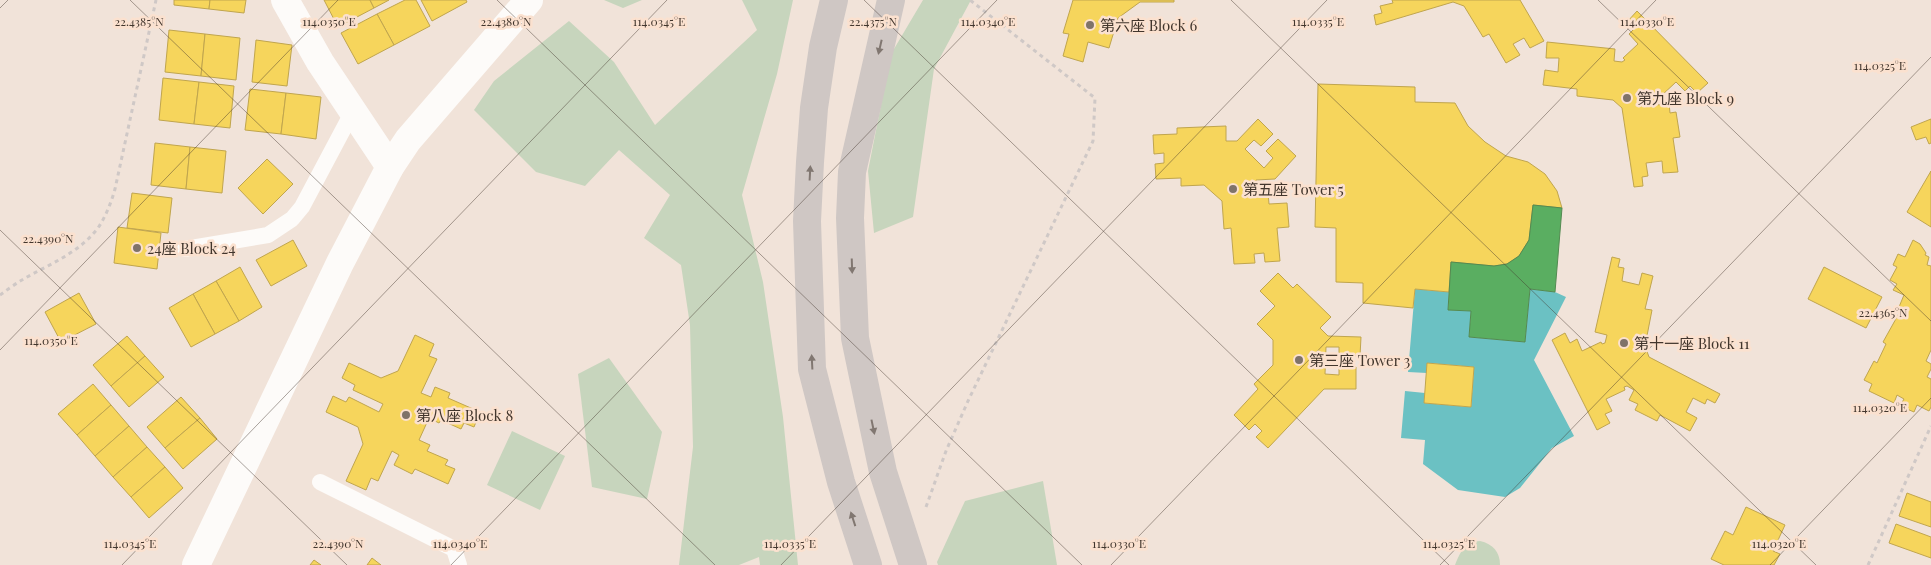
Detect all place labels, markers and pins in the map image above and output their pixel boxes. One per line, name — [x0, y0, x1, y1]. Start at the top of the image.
place label: 第六座 Block 6 — [1100, 15, 1197, 35]
marker: 第六座 Block 6 — [1084, 19, 1096, 31]
place label: 第九座 Block 9 — [1637, 88, 1734, 108]
marker: 第九座 Block 9 — [1621, 92, 1633, 104]
place label: 第五座 Tower 5 — [1243, 179, 1344, 199]
marker: 第五座 Tower 5 — [1227, 183, 1239, 195]
place label: 24座 Block 24 — [147, 238, 236, 258]
marker: 24座 Block 24 — [131, 242, 143, 254]
place label: 第十一座 Block 11 — [1634, 333, 1750, 353]
marker: 第十一座 Block 11 — [1618, 337, 1630, 349]
place label: 第三座 Tower 3 — [1309, 350, 1411, 370]
marker: 第三座 Tower 3 — [1293, 354, 1305, 366]
place label: 第八座 Block 8 — [416, 405, 513, 425]
marker: 第八座 Block 8 — [400, 409, 412, 421]

